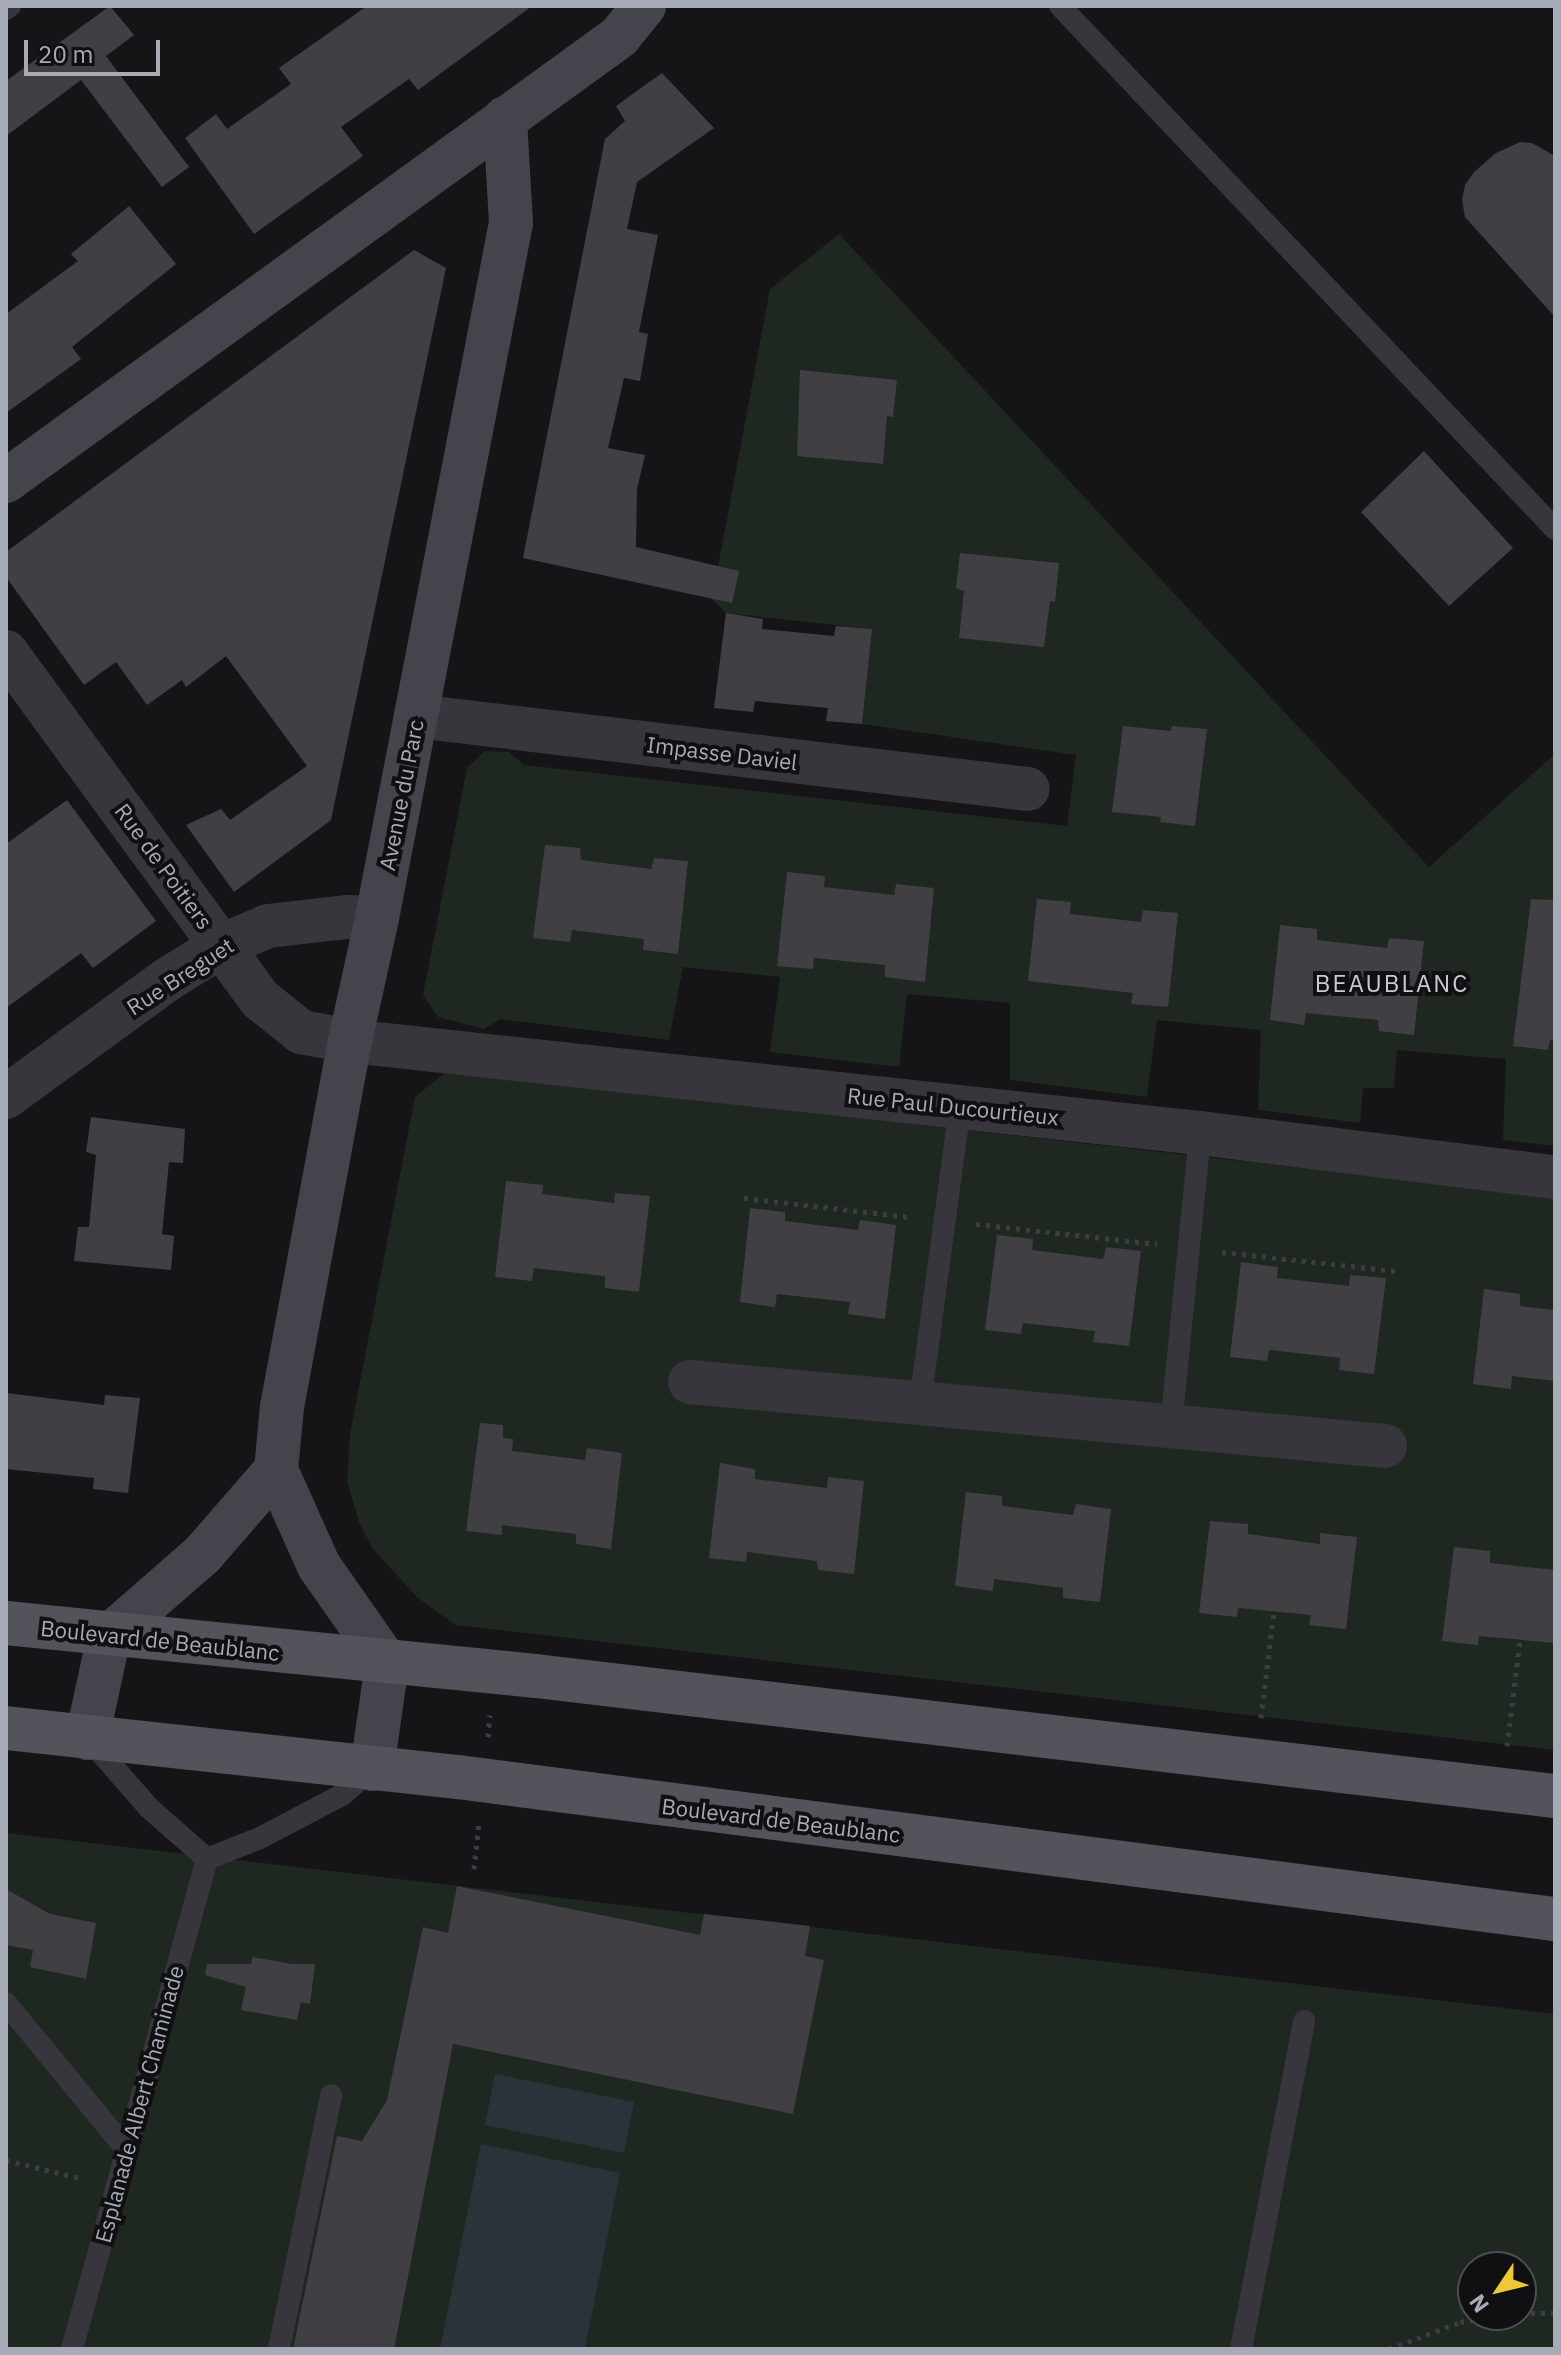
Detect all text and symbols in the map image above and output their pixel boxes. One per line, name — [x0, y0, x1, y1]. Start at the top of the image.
scale bar — [28, 24, 164, 74]
text: 20 m — [38, 38, 93, 70]
street label: Avenue du Parc — [373, 717, 429, 873]
street label: Impasse Daviel — [645, 731, 799, 775]
street label: Rue de Poitiers — [110, 798, 218, 934]
street label: Rue Breguet — [122, 932, 238, 1020]
district label: BEAUBLANC — [1315, 970, 1469, 998]
street label: Rue Paul Ducourtieux — [846, 1082, 1060, 1130]
street label: Boulevard de Beaublanc — [39, 1614, 281, 1666]
street label: Boulevard de Beaublanc — [660, 1792, 902, 1848]
street label: Esplanade Albert Chaminade — [89, 1962, 189, 2246]
north arrow — [1457, 2251, 1537, 2331]
text: N — [1462, 2289, 1495, 2319]

